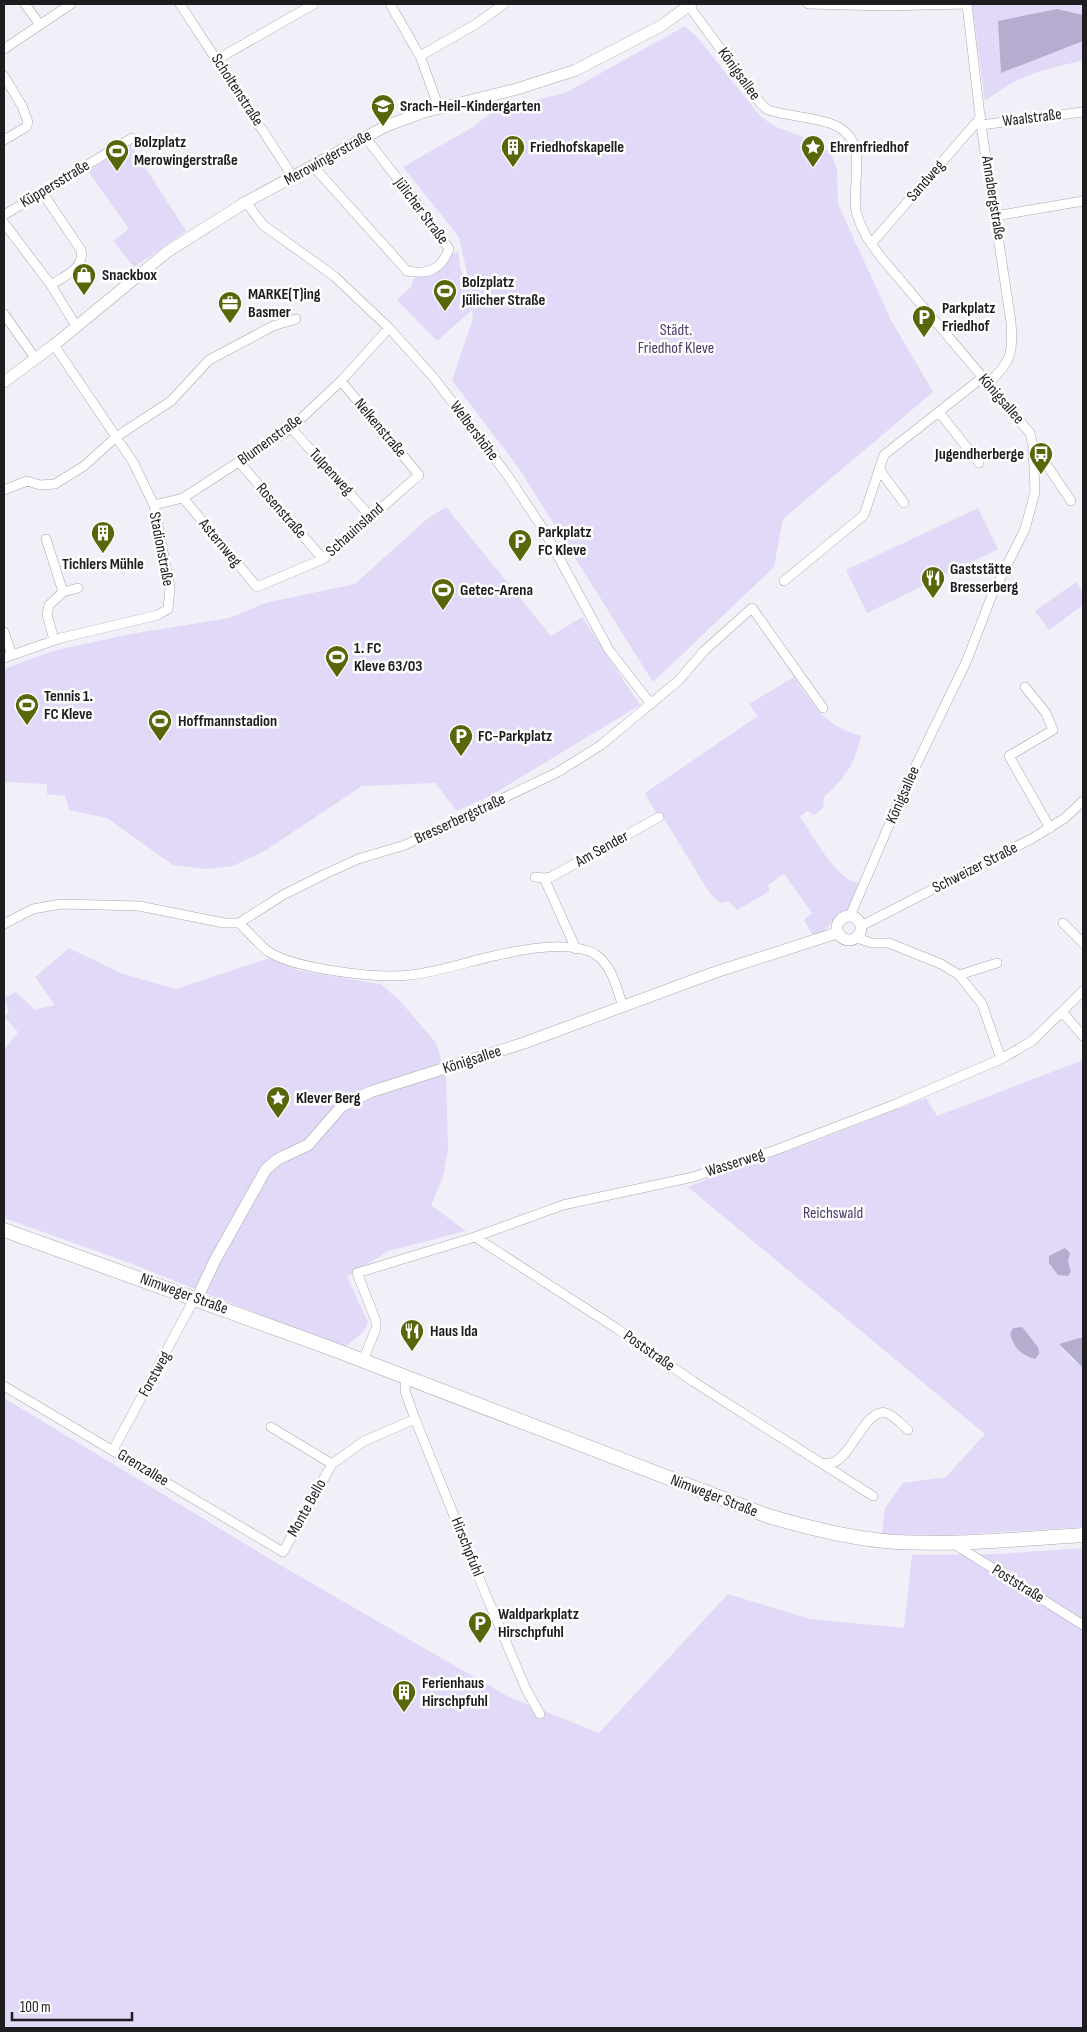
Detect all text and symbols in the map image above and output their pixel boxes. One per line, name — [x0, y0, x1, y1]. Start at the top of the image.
street label: Königsallee — [714, 44, 764, 104]
street label: Scholtenstraße — [207, 50, 267, 130]
school or university icon: Srach-Heil-Kindergarten — [370, 93, 396, 127]
place label: Srach-Heil-Kindergarten — [400, 97, 541, 116]
street label: Waalstraße — [1001, 105, 1063, 131]
street label: Merowingerstraße — [281, 126, 375, 190]
place label: Bolzplatz Merowingerstraße — [134, 133, 238, 170]
building icon: Friedhofskapelle — [500, 134, 526, 168]
place icon: Ehrenfriedhof — [800, 134, 826, 168]
sports icon: Bolzplatz Merowingerstraße — [104, 138, 130, 172]
place label: Friedhofskapelle — [530, 138, 624, 157]
place label: Ehrenfriedhof — [830, 138, 910, 157]
street label: Annabergstraße — [977, 154, 1009, 241]
street label: Küppersstraße — [17, 156, 93, 212]
street label: Sandweg — [903, 157, 949, 205]
street label: Jülicher Straße — [389, 173, 452, 248]
shop icon: Snackbox — [71, 262, 97, 296]
place label: Snackbox — [102, 266, 157, 285]
place label: Bolzplatz Jülicher Straße — [461, 273, 546, 310]
sports icon: Bolzplatz Jülicher Straße — [432, 278, 458, 312]
place label: MARKE(T)ing Basmer — [248, 285, 321, 322]
office icon: MARKE(T)ing Basmer — [217, 290, 243, 324]
place label: Parkplatz Friedhof — [942, 299, 996, 336]
parking icon: Parkplatz Friedhof — [911, 304, 937, 338]
park label: Städt. Friedhof Kleve — [638, 321, 714, 358]
street label: Königsallee — [974, 370, 1028, 428]
street label: Nelkenstraße — [350, 395, 410, 461]
street label: Welbershöhe — [445, 398, 503, 464]
street label: Blumenstraße — [234, 410, 306, 470]
bus stop icon: Jugendherberge — [1028, 441, 1054, 475]
street label: Tulpenweg — [305, 445, 357, 499]
place label: Jugendherberge — [934, 445, 1024, 464]
street label: Rosenstraße — [252, 479, 310, 543]
street label: Schauinsland — [322, 499, 388, 561]
street label: Stadionstraße — [144, 510, 178, 588]
street label: Asternweg — [194, 514, 246, 571]
building icon: Tichlers Mühle — [90, 520, 116, 554]
place label: Parkplatz FC Kleve — [538, 523, 592, 560]
parking icon: Parkplatz FC Kleve — [507, 528, 533, 562]
place label: Tichlers Mühle — [62, 555, 144, 574]
place label: Gaststätte Bresserberg — [950, 560, 1019, 597]
restaurant icon: Gaststätte Bresserberg — [920, 565, 946, 599]
sports icon: Getec-Arena — [430, 577, 456, 611]
place label: Getec-Arena — [460, 581, 533, 600]
place label: 1. FC Kleve 63/03 — [354, 639, 422, 676]
sports icon: 1. FC Kleve 63/03 — [324, 644, 350, 678]
place label: Tennis 1. FC Kleve — [44, 687, 93, 724]
sports icon: Tennis 1. FC Kleve — [14, 692, 40, 726]
sports icon: Hoffmannstadion — [147, 708, 173, 742]
place label: Hoffmannstadion — [178, 712, 277, 731]
parking icon: FC-Parkplatz — [448, 723, 474, 757]
place label: FC-Parkplatz — [478, 727, 552, 746]
street label: Königsallee — [882, 764, 924, 826]
street label: Bresserbergstraße — [412, 790, 508, 848]
street label: Am Sender — [571, 826, 632, 872]
street label: Schweizer Straße — [929, 838, 1021, 898]
street label: Königsallee — [440, 1042, 504, 1078]
place icon: Klever Berg — [265, 1085, 291, 1119]
place label: Klever Berg — [296, 1089, 361, 1108]
street label: Wasserweg — [703, 1145, 767, 1181]
park label: Reichswald — [803, 1204, 863, 1223]
street label: Nimweger Straße — [138, 1269, 230, 1319]
restaurant icon: Haus Ida — [399, 1318, 425, 1352]
place label: Haus Ida — [430, 1322, 478, 1341]
street label: Poststraße — [620, 1327, 678, 1375]
street label: Forstweg — [135, 1348, 175, 1400]
street label: Grenzallee — [114, 1445, 172, 1491]
street label: Nimweger Straße — [668, 1471, 760, 1521]
street label: Monte Bello — [283, 1476, 331, 1540]
street label: Hirschpfuhl — [447, 1515, 487, 1579]
street label: Poststraße — [988, 1561, 1048, 1607]
place label: Waldparkplatz Hirschpfuhl — [498, 1605, 579, 1642]
parking icon: Waldparkplatz Hirschpfuhl — [467, 1610, 493, 1644]
place label: Ferienhaus Hirschpfuhl — [422, 1674, 488, 1711]
building icon: Ferienhaus Hirschpfuhl — [391, 1679, 417, 1713]
scale bar — [12, 1990, 132, 2022]
text: 100 m — [20, 1998, 51, 2017]

